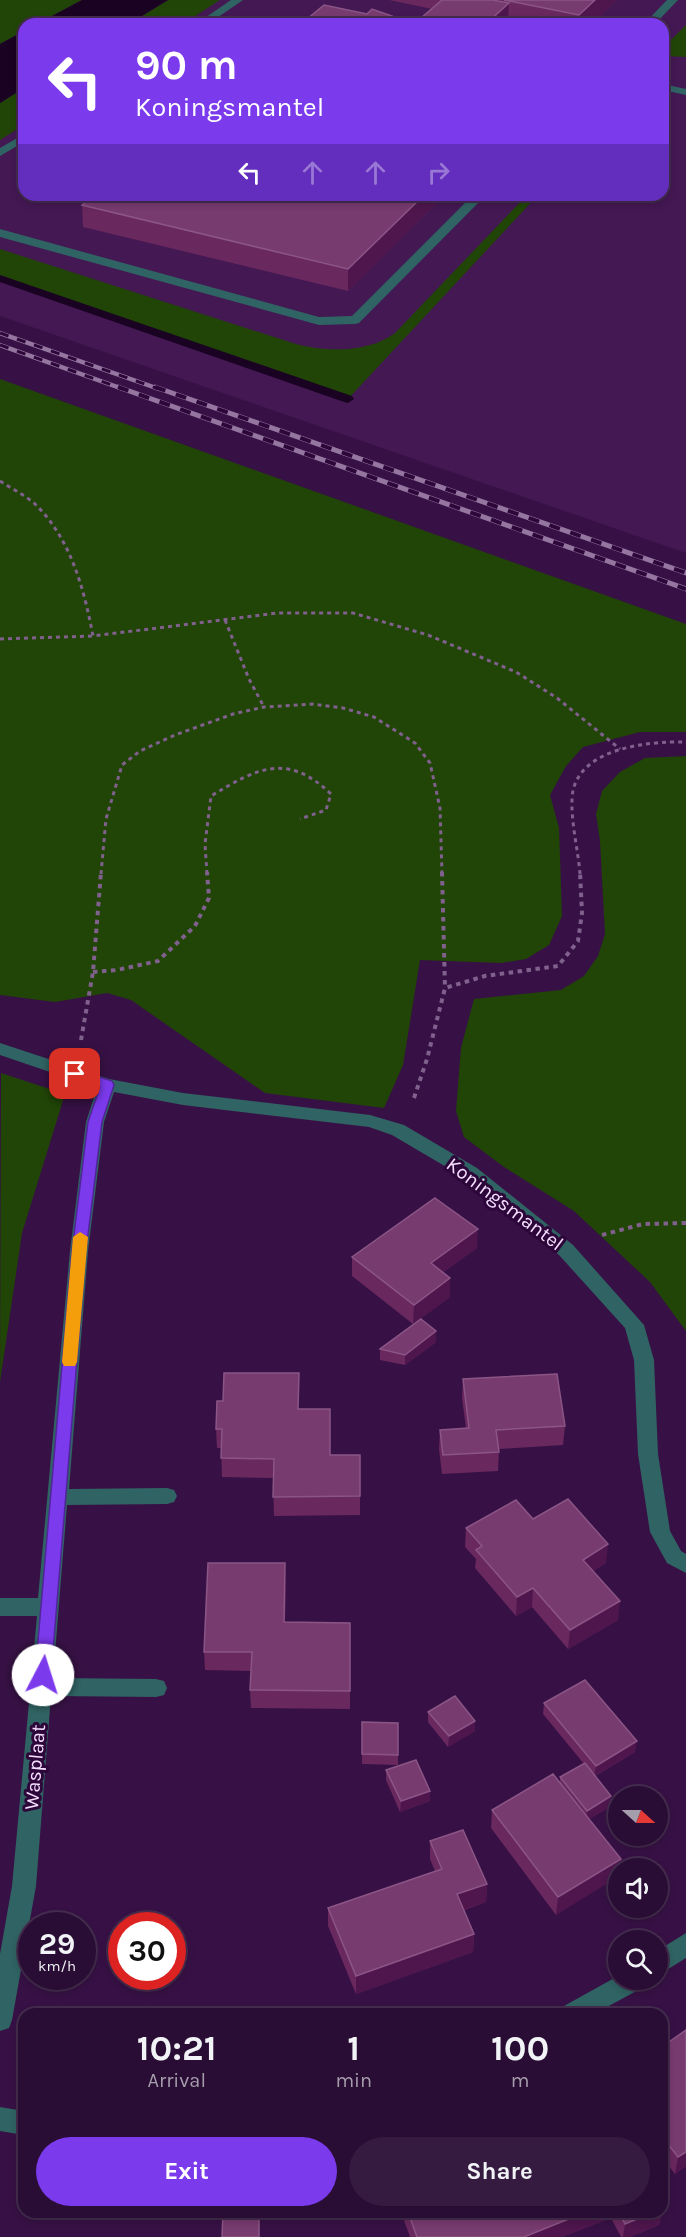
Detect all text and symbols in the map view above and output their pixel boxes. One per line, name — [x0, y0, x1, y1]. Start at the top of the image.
text: 90 m — [135, 40, 238, 90]
icon: left — [36, 42, 114, 120]
text: Koningsmantel — [135, 91, 324, 123]
icon: left — [233, 156, 266, 189]
icon: ahead — [296, 156, 329, 189]
icon: ahead — [359, 156, 392, 189]
icon: right — [422, 156, 455, 189]
pin — [49, 1048, 100, 1099]
icon: arrive — [58, 1057, 91, 1090]
street label: Koningsmantel — [442, 1153, 568, 1255]
position arrow — [11, 1643, 75, 1707]
street label: Wasplaat — [20, 1723, 50, 1811]
north arrow — [608, 1786, 668, 1846]
map controls — [608, 1786, 668, 1990]
button: sound — [608, 1858, 668, 1918]
speed limit sign: 30 — [108, 1912, 186, 1990]
text: 29 — [39, 1926, 75, 1962]
button: search — [608, 1930, 668, 1990]
text: km/h — [38, 1957, 76, 1975]
text: 10:21 — [137, 2027, 217, 2069]
text: 1 — [347, 2027, 360, 2069]
text: 100 — [491, 2027, 549, 2069]
text: Arrival — [147, 2069, 206, 2092]
text: min — [335, 2069, 372, 2092]
text: m — [511, 2069, 529, 2092]
button: Exit — [36, 2137, 337, 2206]
button: Share — [349, 2137, 650, 2206]

